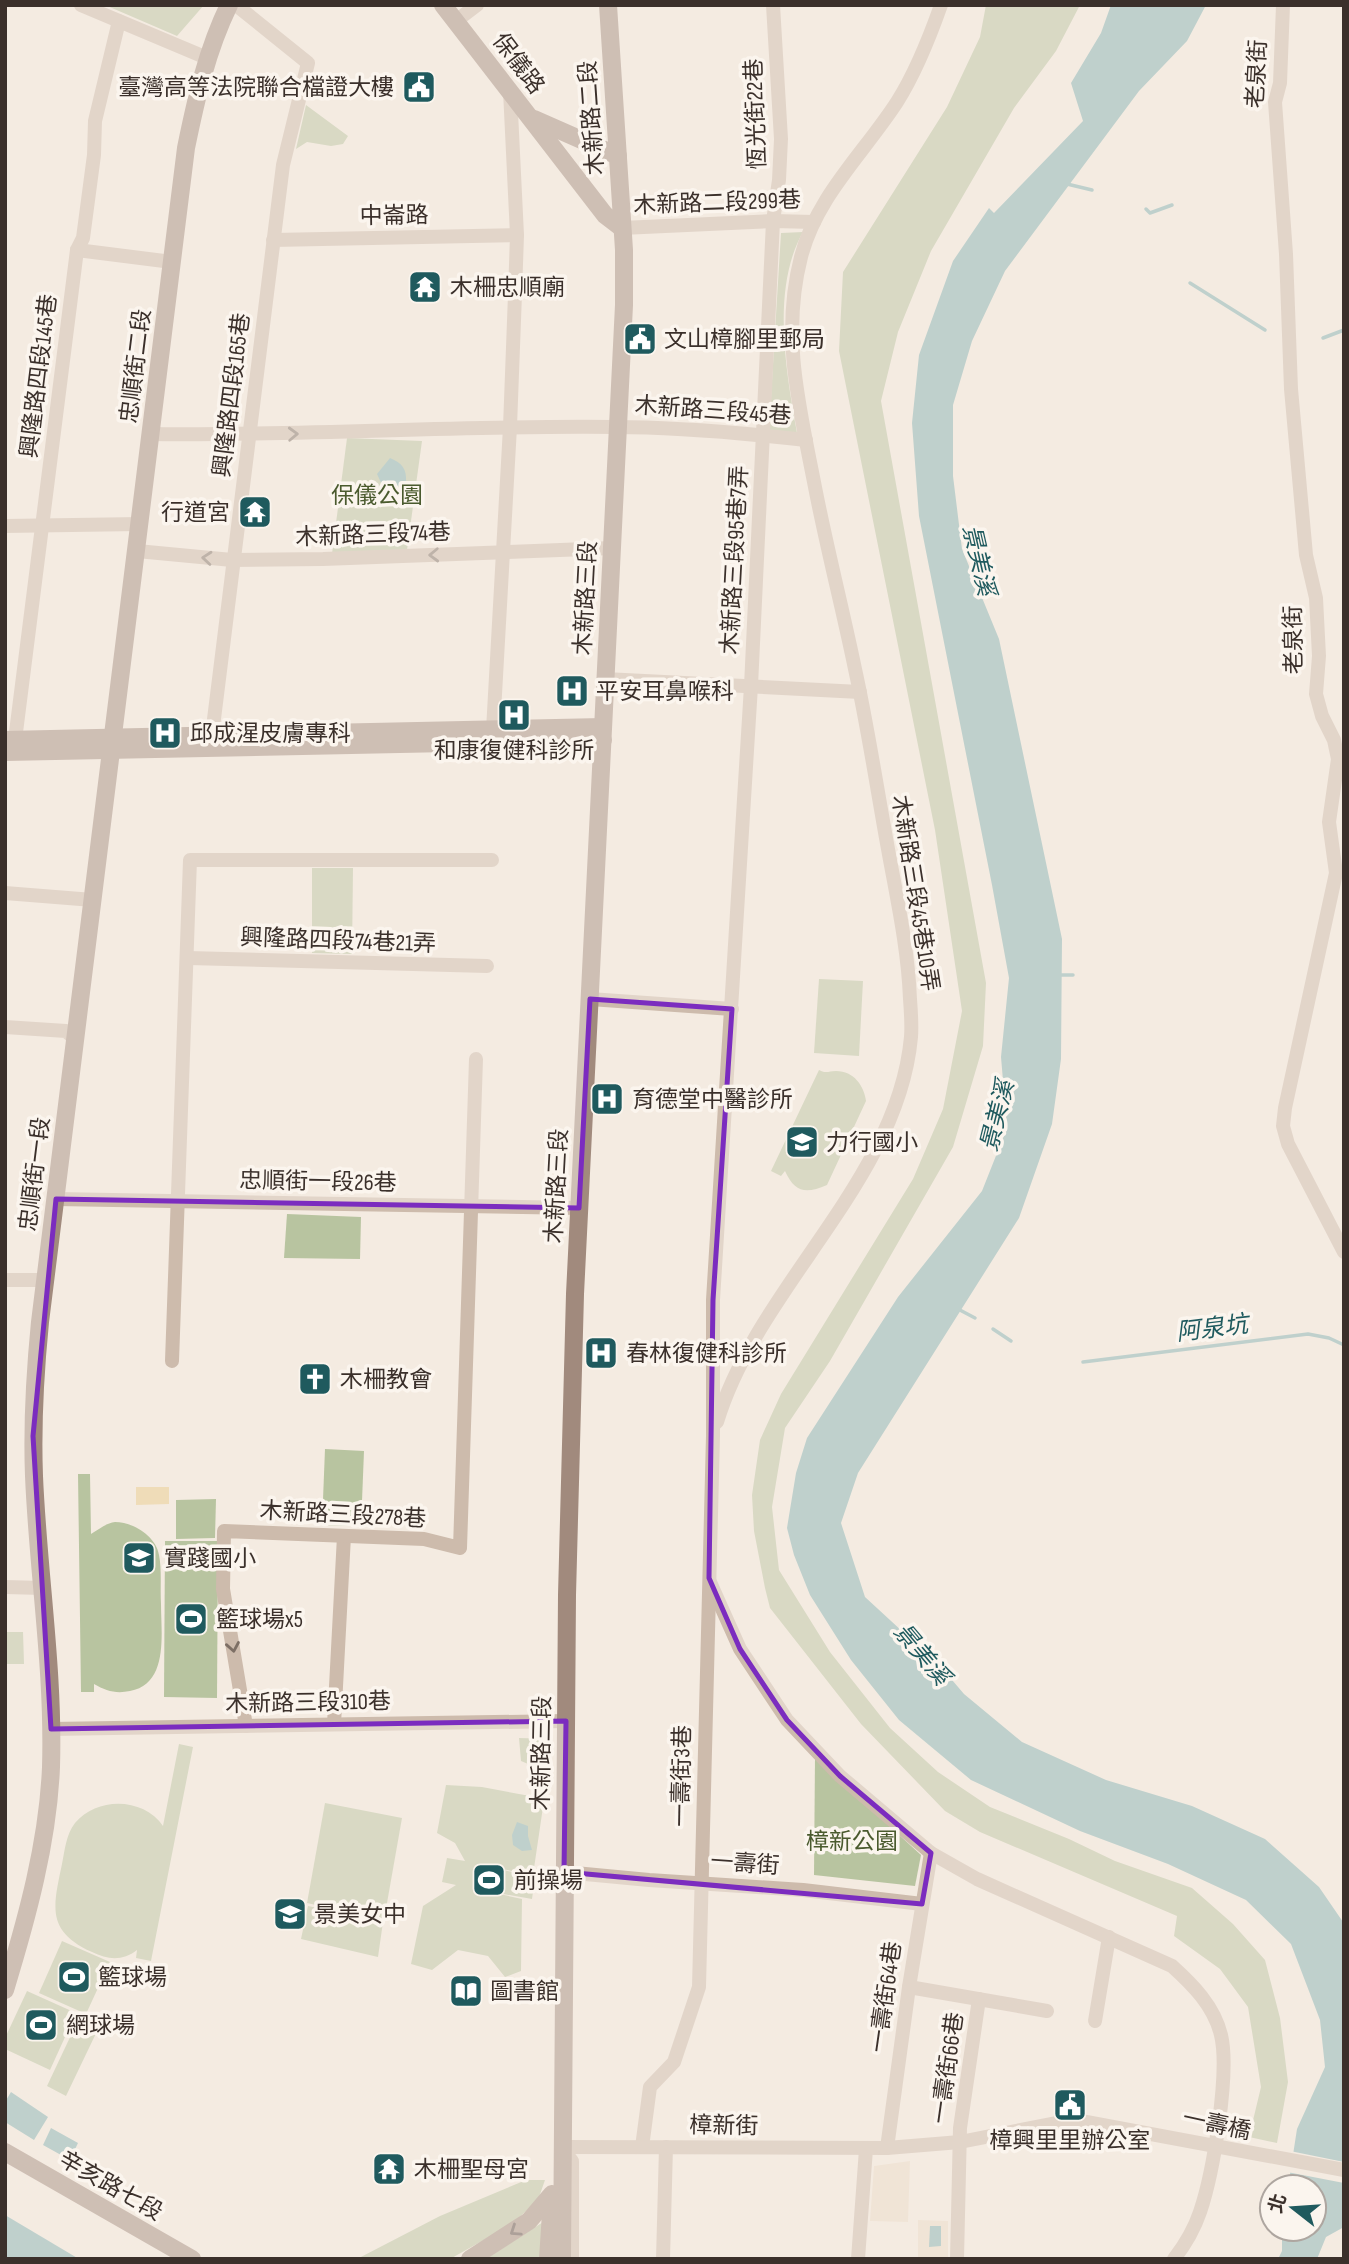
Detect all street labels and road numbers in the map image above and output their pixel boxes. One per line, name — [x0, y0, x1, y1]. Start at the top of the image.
street label: 保儀路 — [486, 28, 550, 100]
street label: 老泉街 — [1241, 39, 1273, 109]
street label: 恆光街22巷 — [740, 58, 772, 170]
street label: 木新路二段 — [574, 60, 610, 176]
street label: 木新路二段299巷 — [633, 186, 801, 220]
street label: 中崙路 — [359, 201, 429, 231]
street label: 興隆路四段145巷 — [15, 293, 63, 460]
street label: 忠順街二段 — [115, 307, 157, 425]
street label: 興隆路四段165巷 — [208, 311, 256, 479]
street label: 木新路三段45巷 — [634, 392, 792, 430]
street label: 木新路三段95巷7弄 — [716, 465, 754, 655]
street label: 木新路三段74巷 — [295, 518, 451, 552]
street label: 木新路三段 — [569, 540, 603, 656]
street label: 老泉街 — [1279, 605, 1309, 675]
street label: 木新路三段45巷10弄 — [886, 793, 944, 993]
street label: 興隆路四段74巷21弄 — [239, 924, 437, 958]
street label: 忠順街一段 — [14, 1115, 56, 1233]
street label: 木新路三段 — [540, 1128, 574, 1244]
street label: 忠順街一段26巷 — [239, 1167, 397, 1197]
street label: 木新路三段278巷 — [259, 1497, 427, 1533]
street label: 木新路三段310巷 — [225, 1688, 391, 1718]
street label: 木新路三段 — [527, 1695, 557, 1811]
street label: 一壽街3巷 — [667, 1725, 697, 1827]
street label: 一壽街 — [710, 1848, 780, 1880]
street label: 一壽街64巷 — [864, 1940, 908, 2055]
street label: 一壽街66巷 — [926, 2011, 970, 2126]
street label: 一壽橋 — [1180, 2104, 1253, 2146]
street label: 樟新街 — [689, 2111, 759, 2141]
street label: 辛亥路七段 — [54, 2145, 167, 2227]

